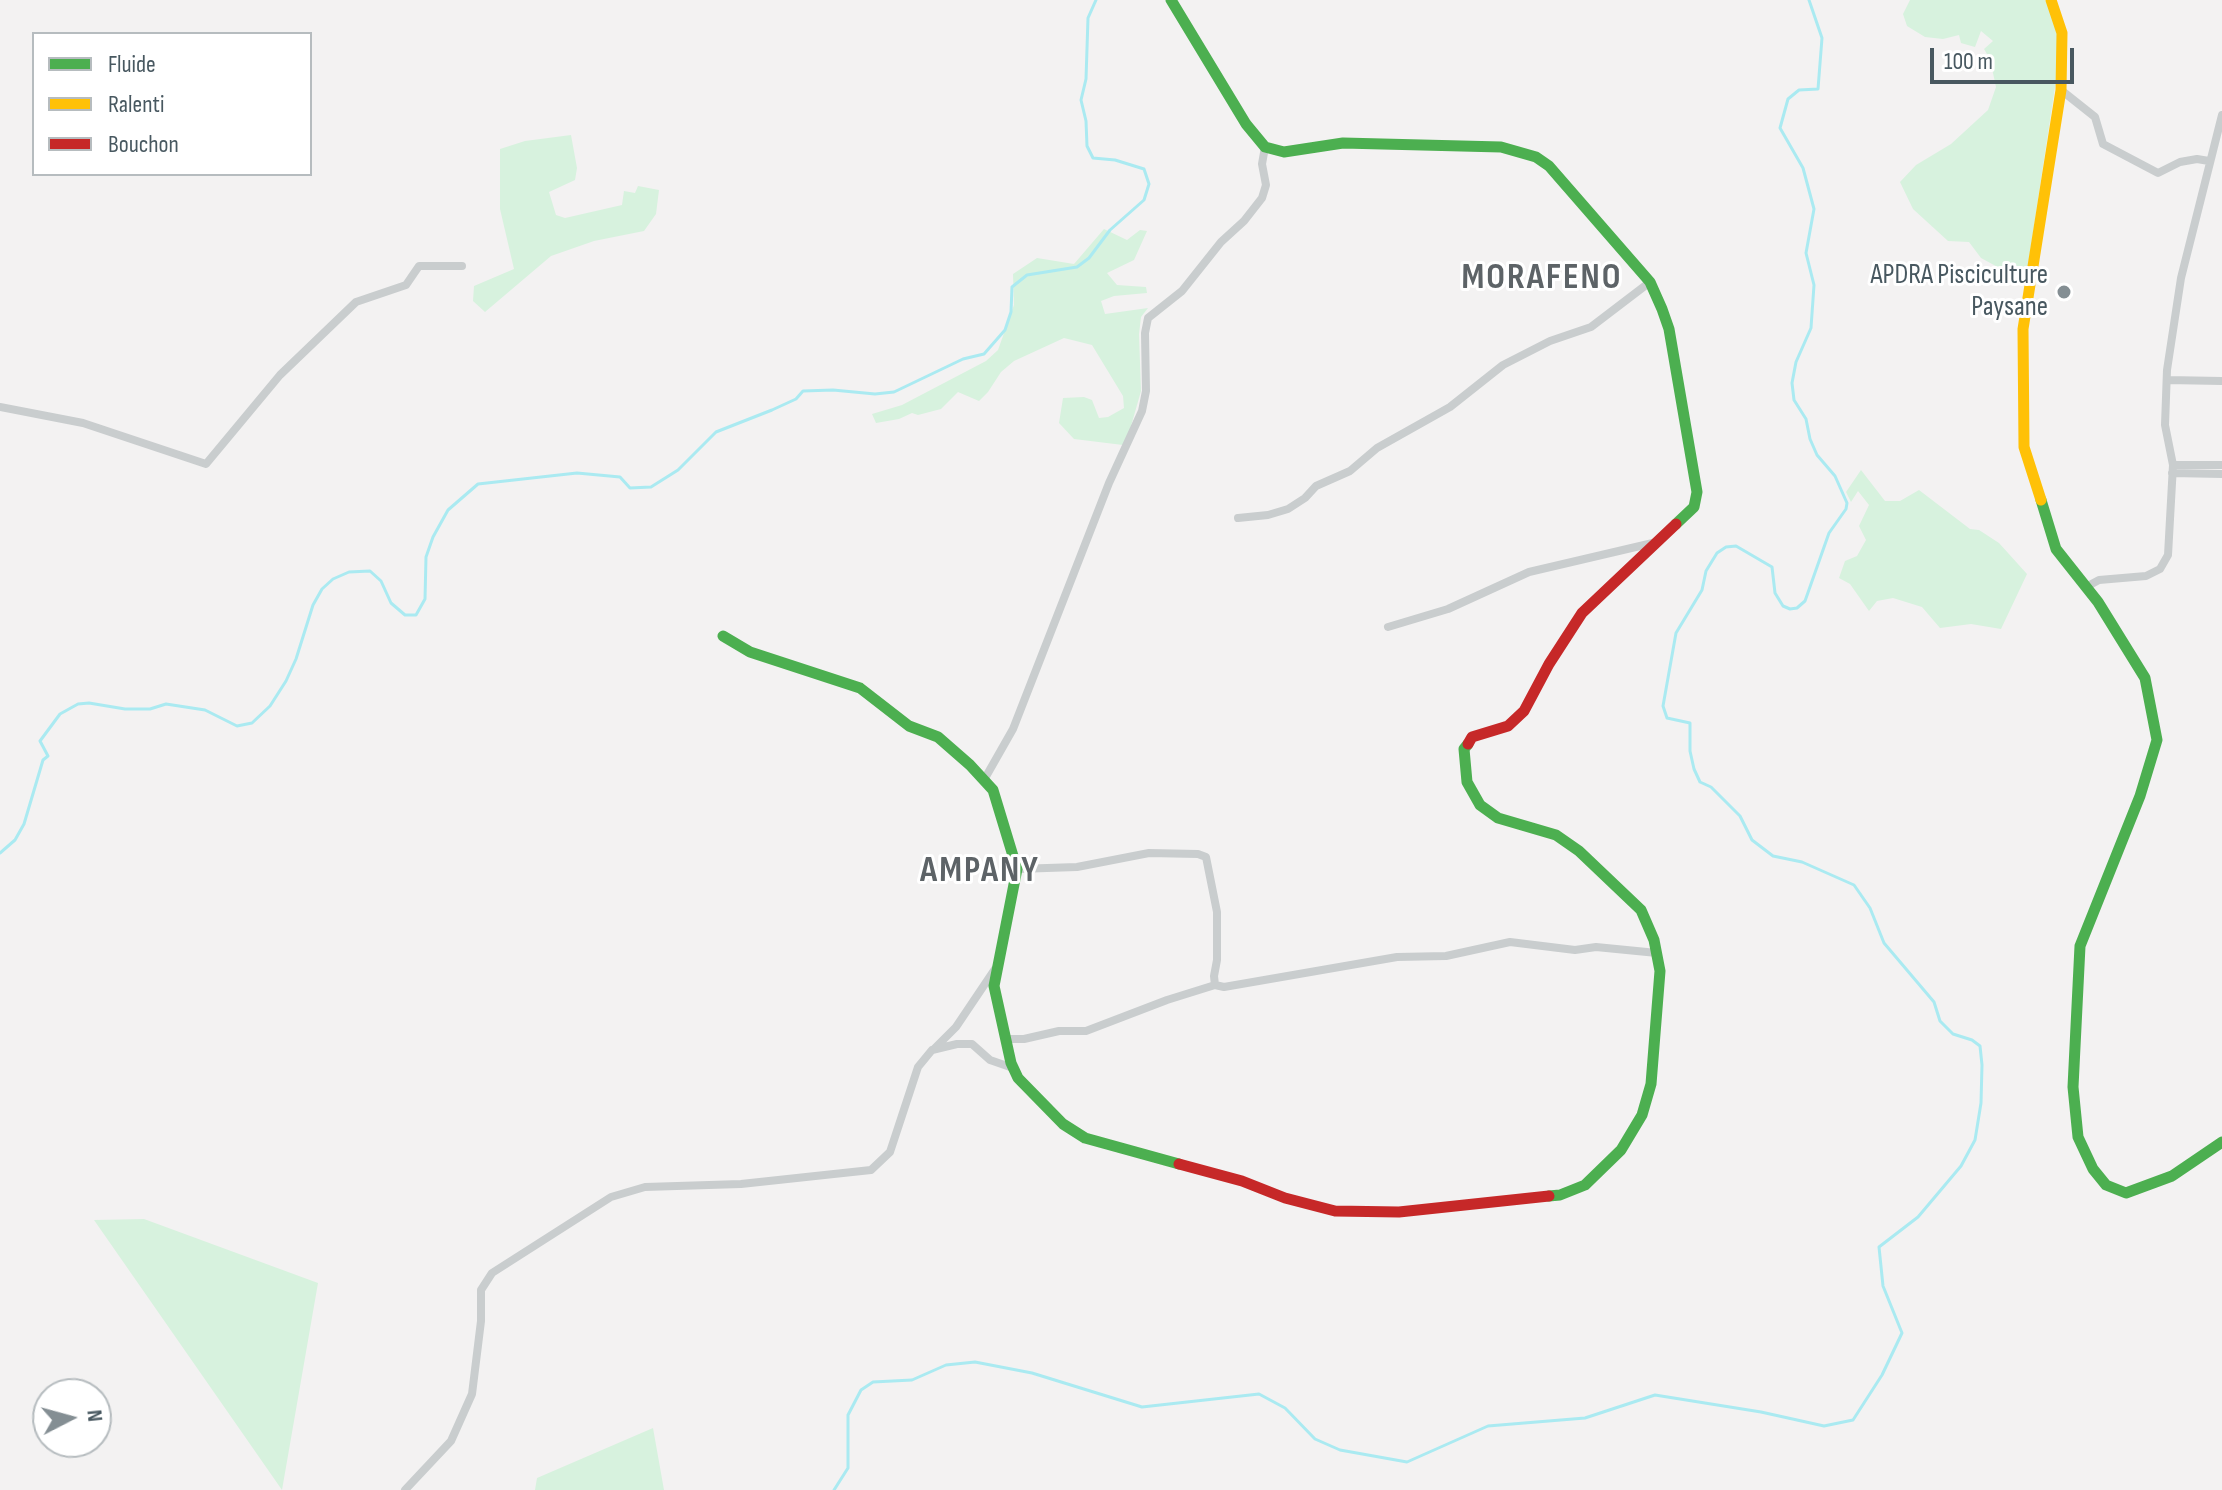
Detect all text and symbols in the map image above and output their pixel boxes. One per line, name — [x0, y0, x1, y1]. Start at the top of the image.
legend — [32, 32, 312, 176]
scale bar — [1934, 32, 2078, 82]
text: 100 m — [1944, 47, 1993, 76]
text: Fluide — [108, 50, 156, 79]
text: Ralenti — [108, 90, 164, 119]
text: Bouchon — [108, 130, 179, 159]
district label: MORAFENO — [1461, 257, 1623, 301]
place label: APDRA Pisciculture Paysane — [1871, 259, 2048, 325]
marker: APDRA Pisciculture Paysane — [2055, 283, 2073, 301]
district label: AMPANY — [920, 850, 1040, 894]
north arrow — [32, 1378, 112, 1458]
text: N — [80, 1408, 108, 1423]

